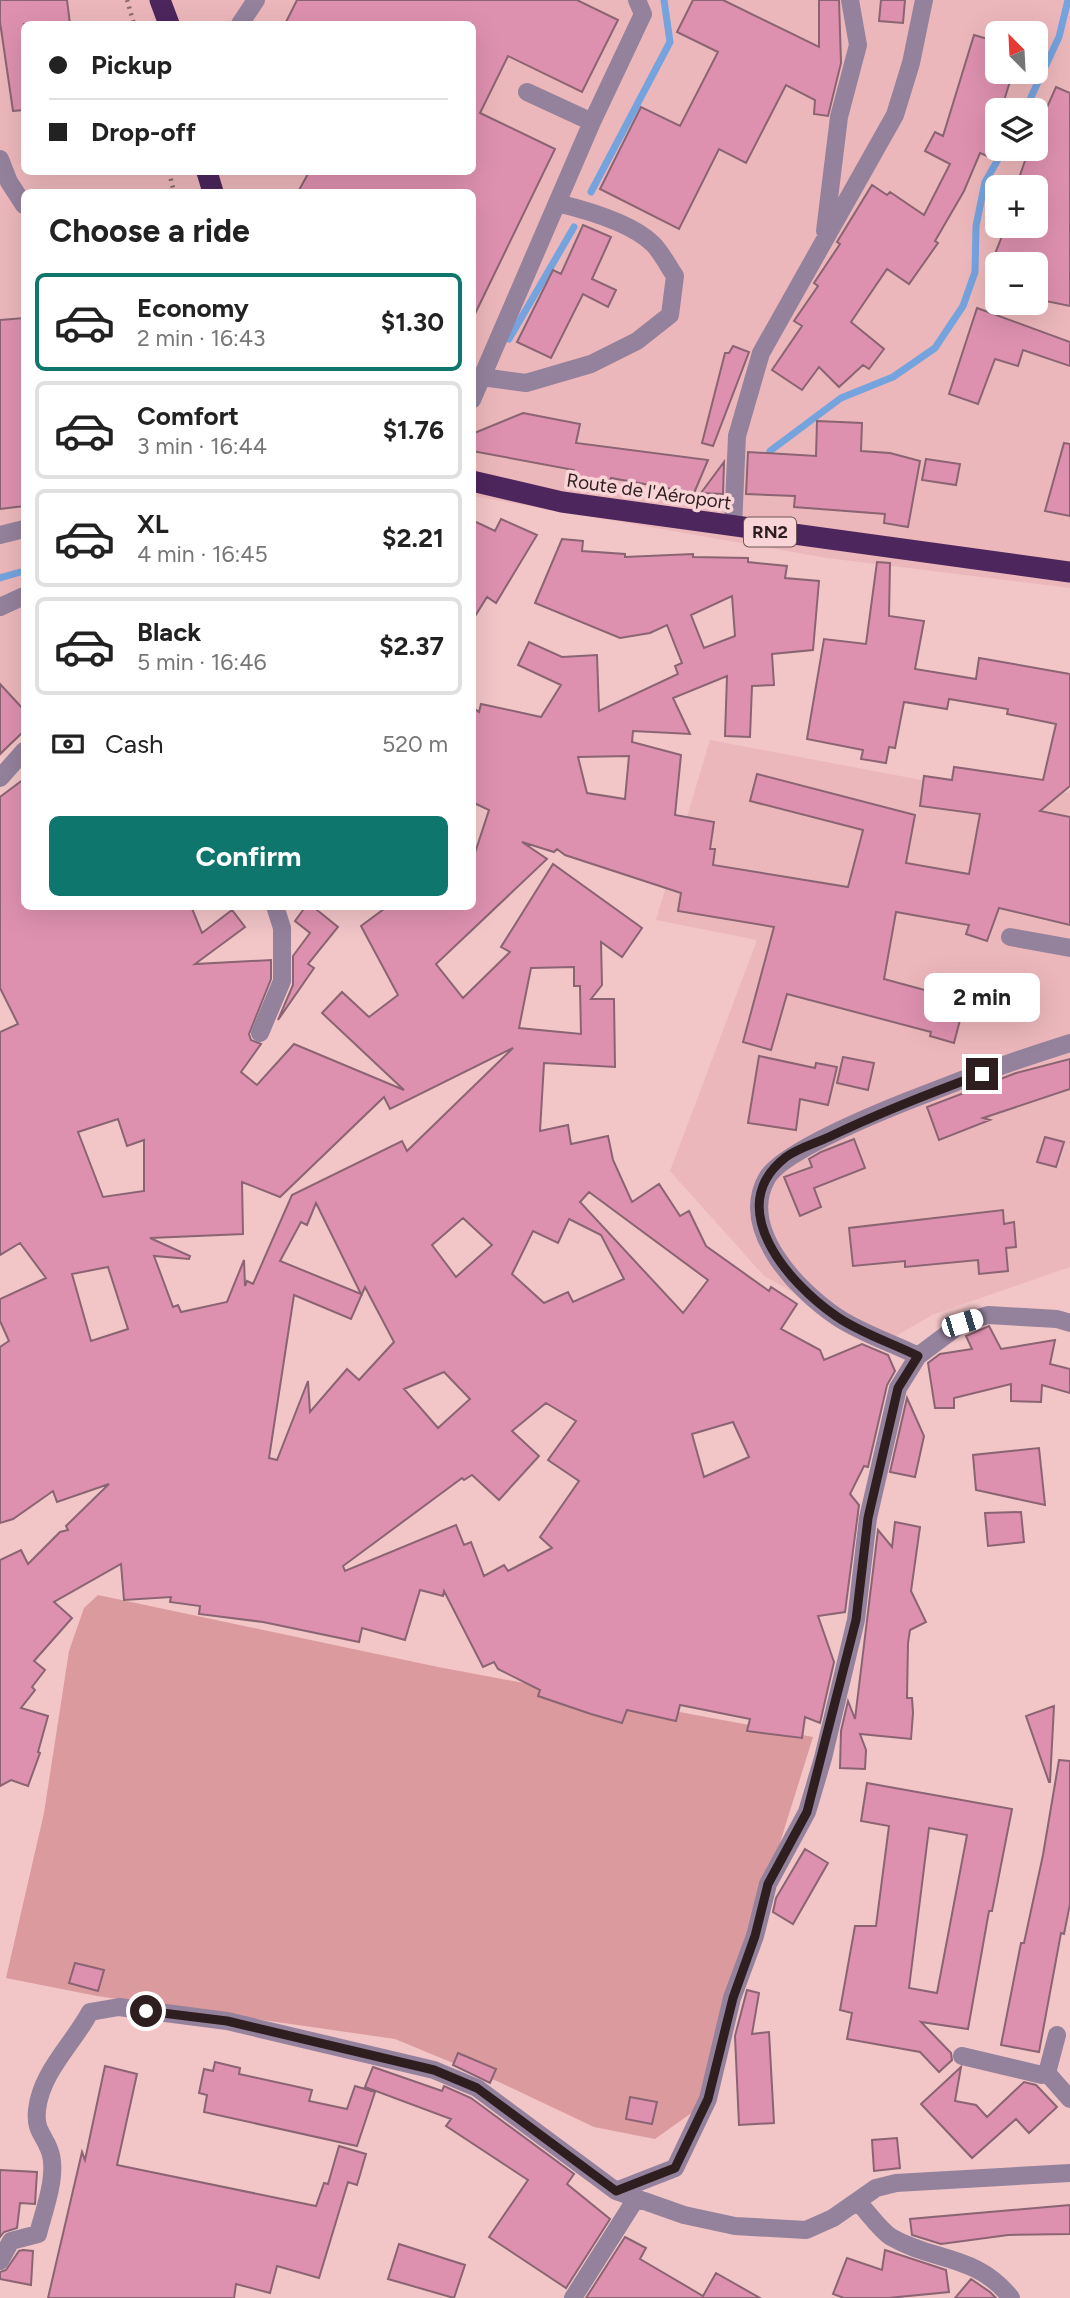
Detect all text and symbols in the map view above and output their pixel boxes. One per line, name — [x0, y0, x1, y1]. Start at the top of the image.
north arrow — [985, 21, 1048, 84]
map controls — [985, 21, 1048, 315]
text: Pickup — [91, 49, 172, 81]
button: layers — [985, 98, 1048, 161]
text: Drop-off — [91, 116, 196, 148]
button: + — [985, 175, 1048, 238]
text: Choose a ride — [49, 212, 250, 250]
button: − — [985, 252, 1048, 315]
icon: car — [53, 291, 116, 354]
text: Economy — [137, 292, 249, 324]
text: $1.30 — [381, 306, 444, 338]
text: 2 min · 16:43 — [137, 324, 266, 352]
icon: car — [53, 399, 116, 462]
text: Comfort — [137, 400, 239, 432]
text: $1.76 — [383, 414, 444, 446]
text: 3 min · 16:44 — [137, 432, 267, 460]
street label: Route de l'Aéroport — [565, 469, 733, 514]
icon: car — [53, 507, 116, 570]
text: XL — [137, 508, 169, 540]
road number: RN2 — [744, 518, 796, 546]
text: $2.21 — [382, 522, 444, 554]
text: 4 min · 16:45 — [137, 540, 268, 568]
icon: car — [53, 615, 116, 678]
text: Black — [137, 616, 201, 648]
text: $2.37 — [379, 630, 444, 662]
text: 5 min · 16:46 — [137, 648, 267, 676]
icon: cash — [49, 725, 87, 763]
text: Cash — [105, 728, 164, 760]
text: 520 m — [382, 730, 448, 758]
button: Confirm — [49, 816, 448, 896]
callout: 2 min — [924, 972, 1040, 1021]
text: 2 min — [953, 983, 1011, 1011]
route end — [966, 1058, 998, 1090]
car — [939, 1307, 986, 1339]
route start — [130, 1995, 162, 2027]

